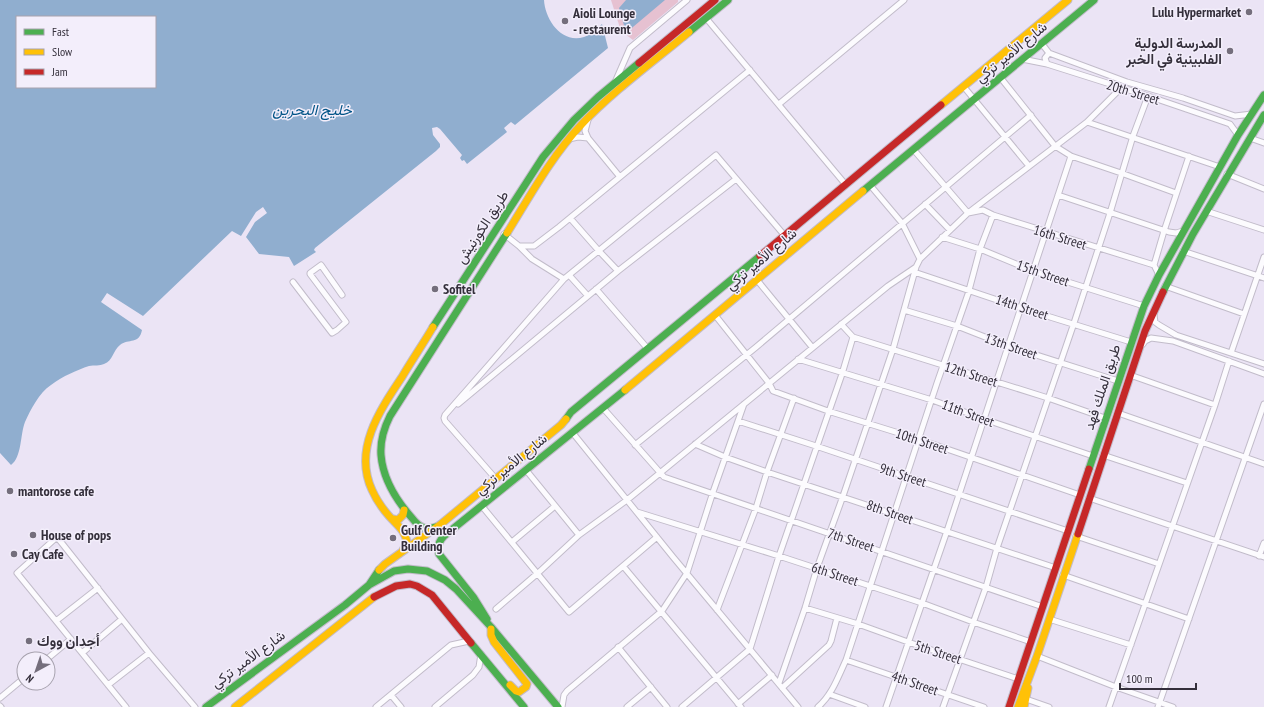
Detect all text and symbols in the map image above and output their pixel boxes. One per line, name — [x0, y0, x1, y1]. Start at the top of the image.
place label: Lulu Hypermarket — [1152, 3, 1241, 21]
place label: Aioli Lounge - restaurent — [572, 4, 635, 38]
marker: Lulu Hypermarket — [1244, 7, 1254, 17]
legend — [16, 16, 156, 88]
marker: Aioli Lounge - restaurent — [560, 16, 570, 26]
street label: شارع الأمير تركي — [971, 17, 1053, 89]
text: Fast — [52, 24, 70, 39]
place label: المدرسة الدولية الفلبينية في الخبر — [1125, 34, 1222, 71]
text: Slow — [52, 44, 73, 59]
marker: المدرسة الدولية الفلبينية في الخبر — [1225, 46, 1235, 56]
text: Jam — [51, 64, 68, 79]
street label: 20th Street — [1104, 75, 1162, 109]
water label: خليج البحرين — [272, 100, 353, 121]
street label: طريق الكورنيش — [452, 187, 512, 267]
street label: 16th Street — [1031, 220, 1089, 254]
street label: شارع الأمير تركي — [722, 224, 802, 296]
street label: 15th Street — [1014, 256, 1072, 290]
place label: Sofitel — [443, 280, 476, 298]
marker: Sofitel — [430, 284, 440, 294]
street label: 14th Street — [993, 290, 1051, 324]
street label: 13th Street — [982, 329, 1040, 363]
street label: طريق الملك فهد — [1080, 342, 1124, 432]
street label: 12th Street — [942, 357, 1000, 391]
street label: 11th Street — [939, 395, 997, 431]
street label: 10th Street — [893, 424, 951, 458]
street label: شارع الأمير تركي — [471, 429, 553, 501]
street label: 9th Street — [877, 459, 929, 491]
place label: mantorose cafe — [18, 482, 94, 500]
marker: mantorose cafe — [5, 486, 15, 496]
street label: 8th Street — [864, 496, 916, 528]
place label: Gulf Center Building — [401, 521, 457, 555]
street label: 7th Street — [825, 524, 877, 556]
place label: House of pops — [41, 526, 111, 544]
marker: House of pops — [28, 530, 38, 540]
marker: Gulf Center Building — [388, 533, 398, 543]
place label: Cay Cafe — [22, 545, 64, 563]
marker: Cay Cafe — [9, 549, 19, 559]
street label: 6th Street — [809, 558, 861, 590]
street label: شارع الأمير تركي — [207, 626, 290, 694]
place label: أجدان ووك — [37, 632, 100, 650]
marker: أجدان ووك — [24, 636, 34, 646]
street label: 5th Street — [912, 636, 964, 668]
north arrow — [16, 651, 56, 691]
scale bar — [1120, 665, 1196, 691]
street label: 4th Street — [889, 667, 941, 699]
text: N — [23, 671, 36, 686]
text: 100 m — [1126, 671, 1153, 686]

